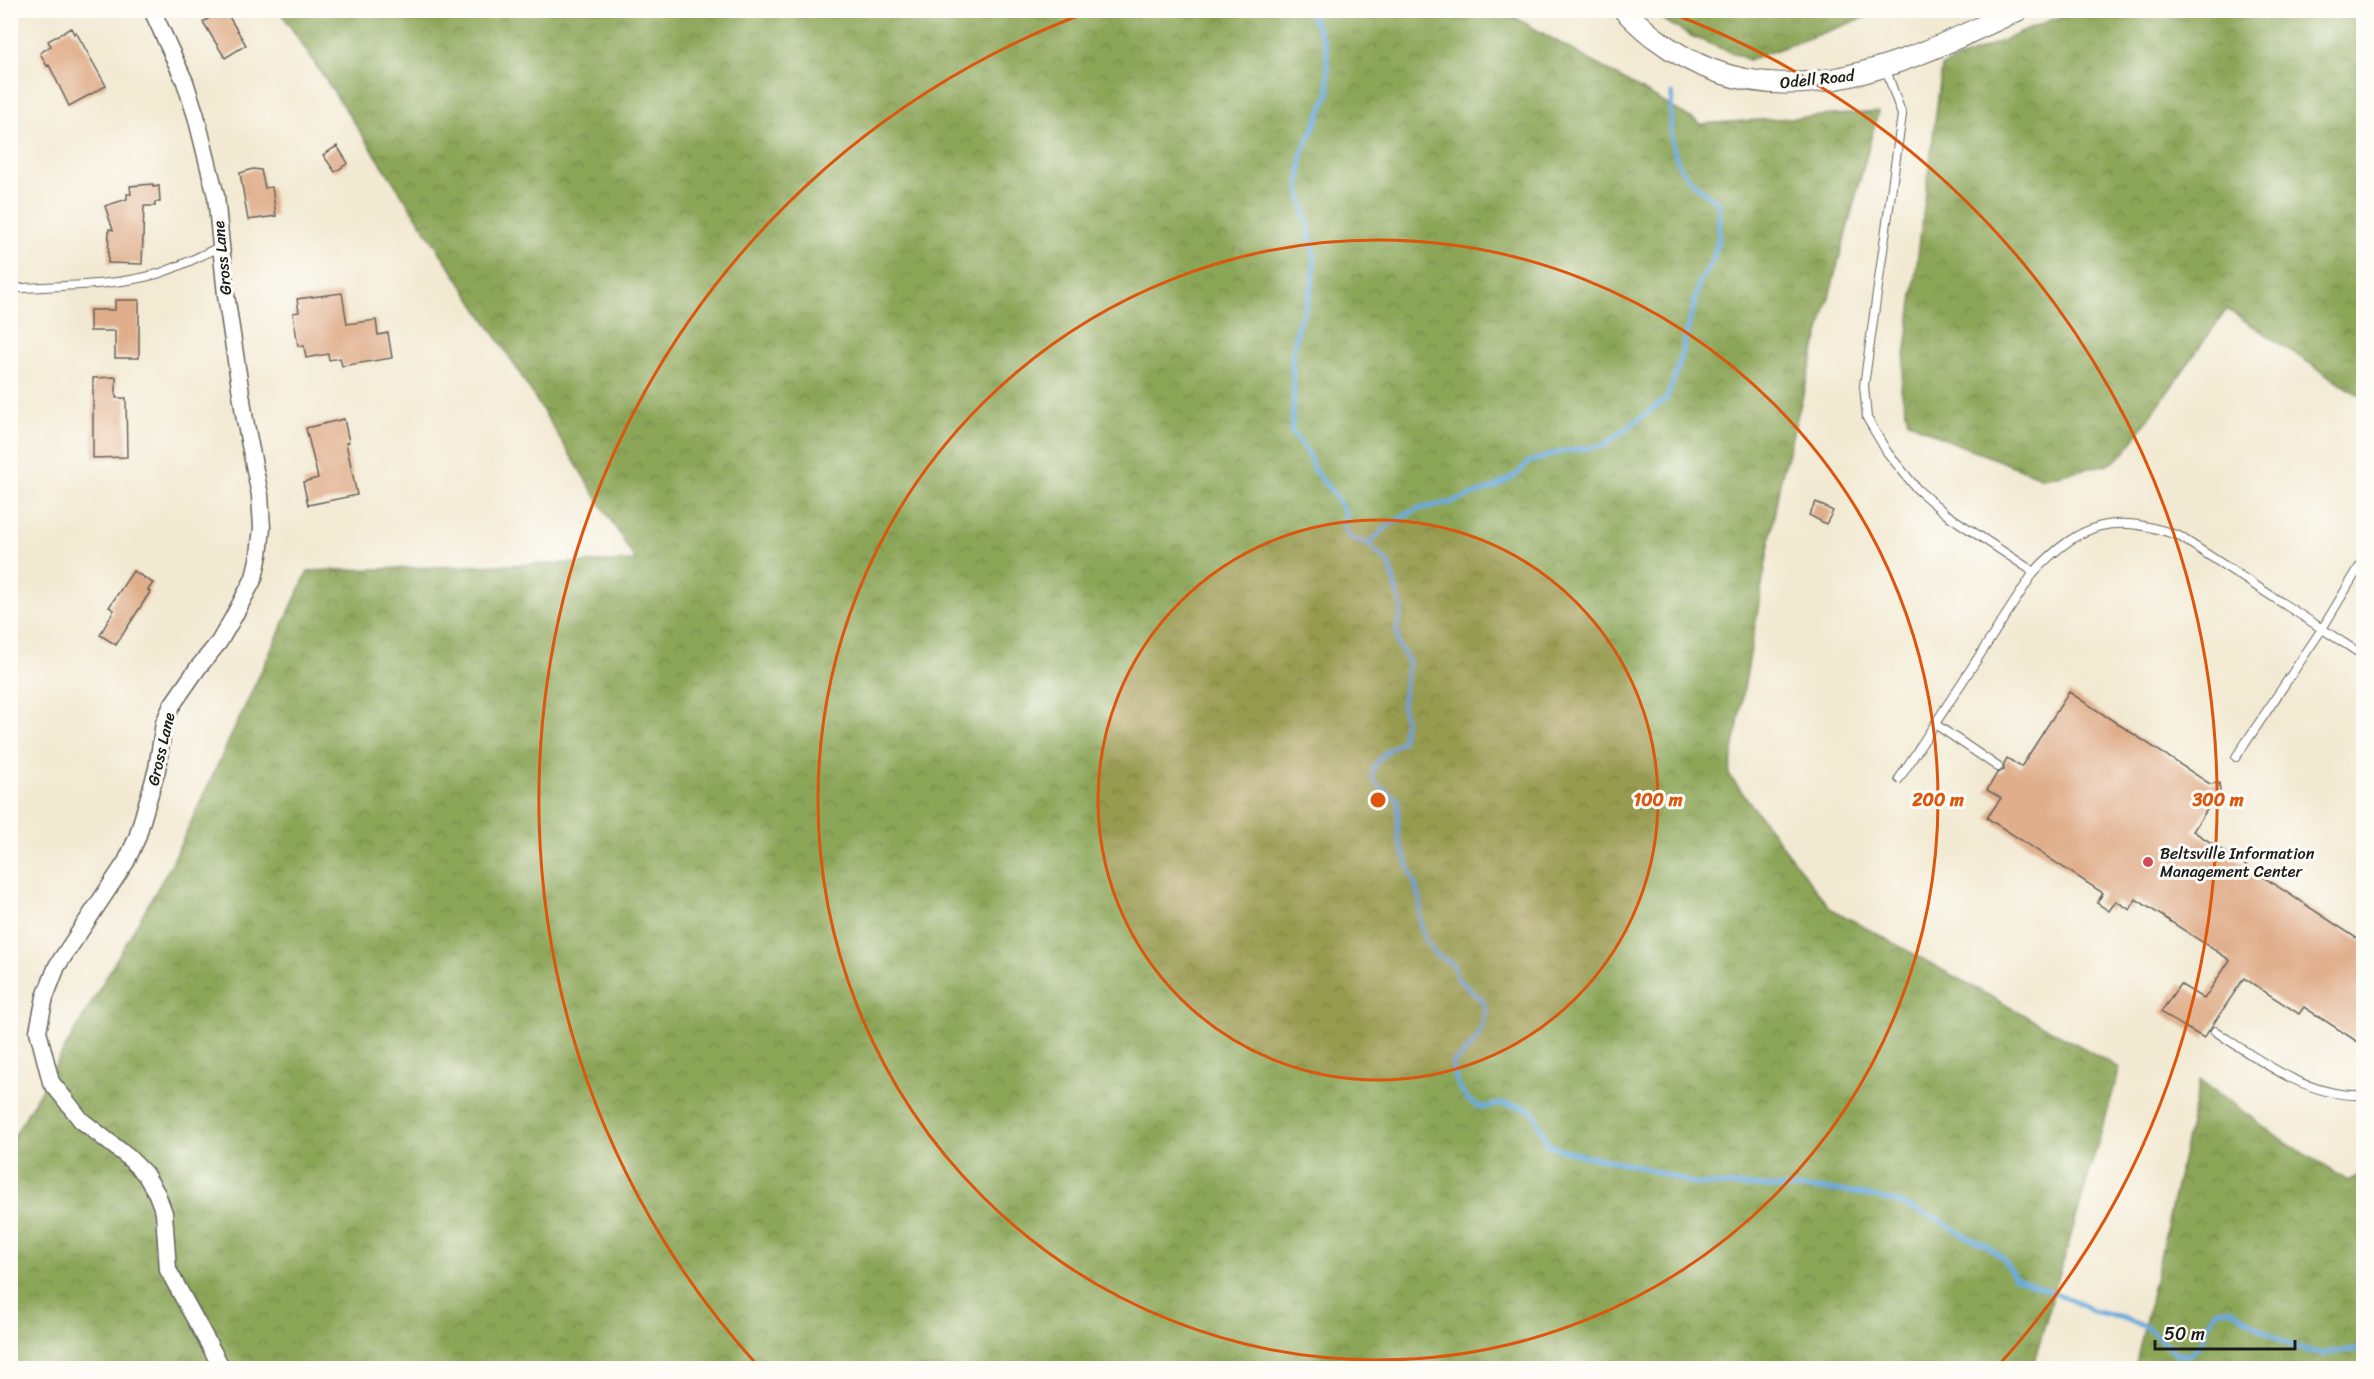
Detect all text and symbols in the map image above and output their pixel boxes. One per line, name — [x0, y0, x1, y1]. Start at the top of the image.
street label: Odell Road — [1778, 61, 1857, 97]
street label: Gross Lane — [204, 219, 240, 297]
street label: Gross Lane — [138, 709, 184, 789]
text: 100 m — [1634, 784, 1683, 816]
text: 200 m — [1911, 784, 1964, 816]
text: 300 m — [2191, 784, 2244, 816]
centre of rings — [1368, 790, 1388, 810]
place label: Beltsville Information Management Center — [2160, 839, 2315, 886]
marker: Beltsville Information Management Center — [2141, 855, 2155, 869]
scale bar — [2155, 1313, 2294, 1351]
text: 50 m — [2164, 1318, 2205, 1350]

